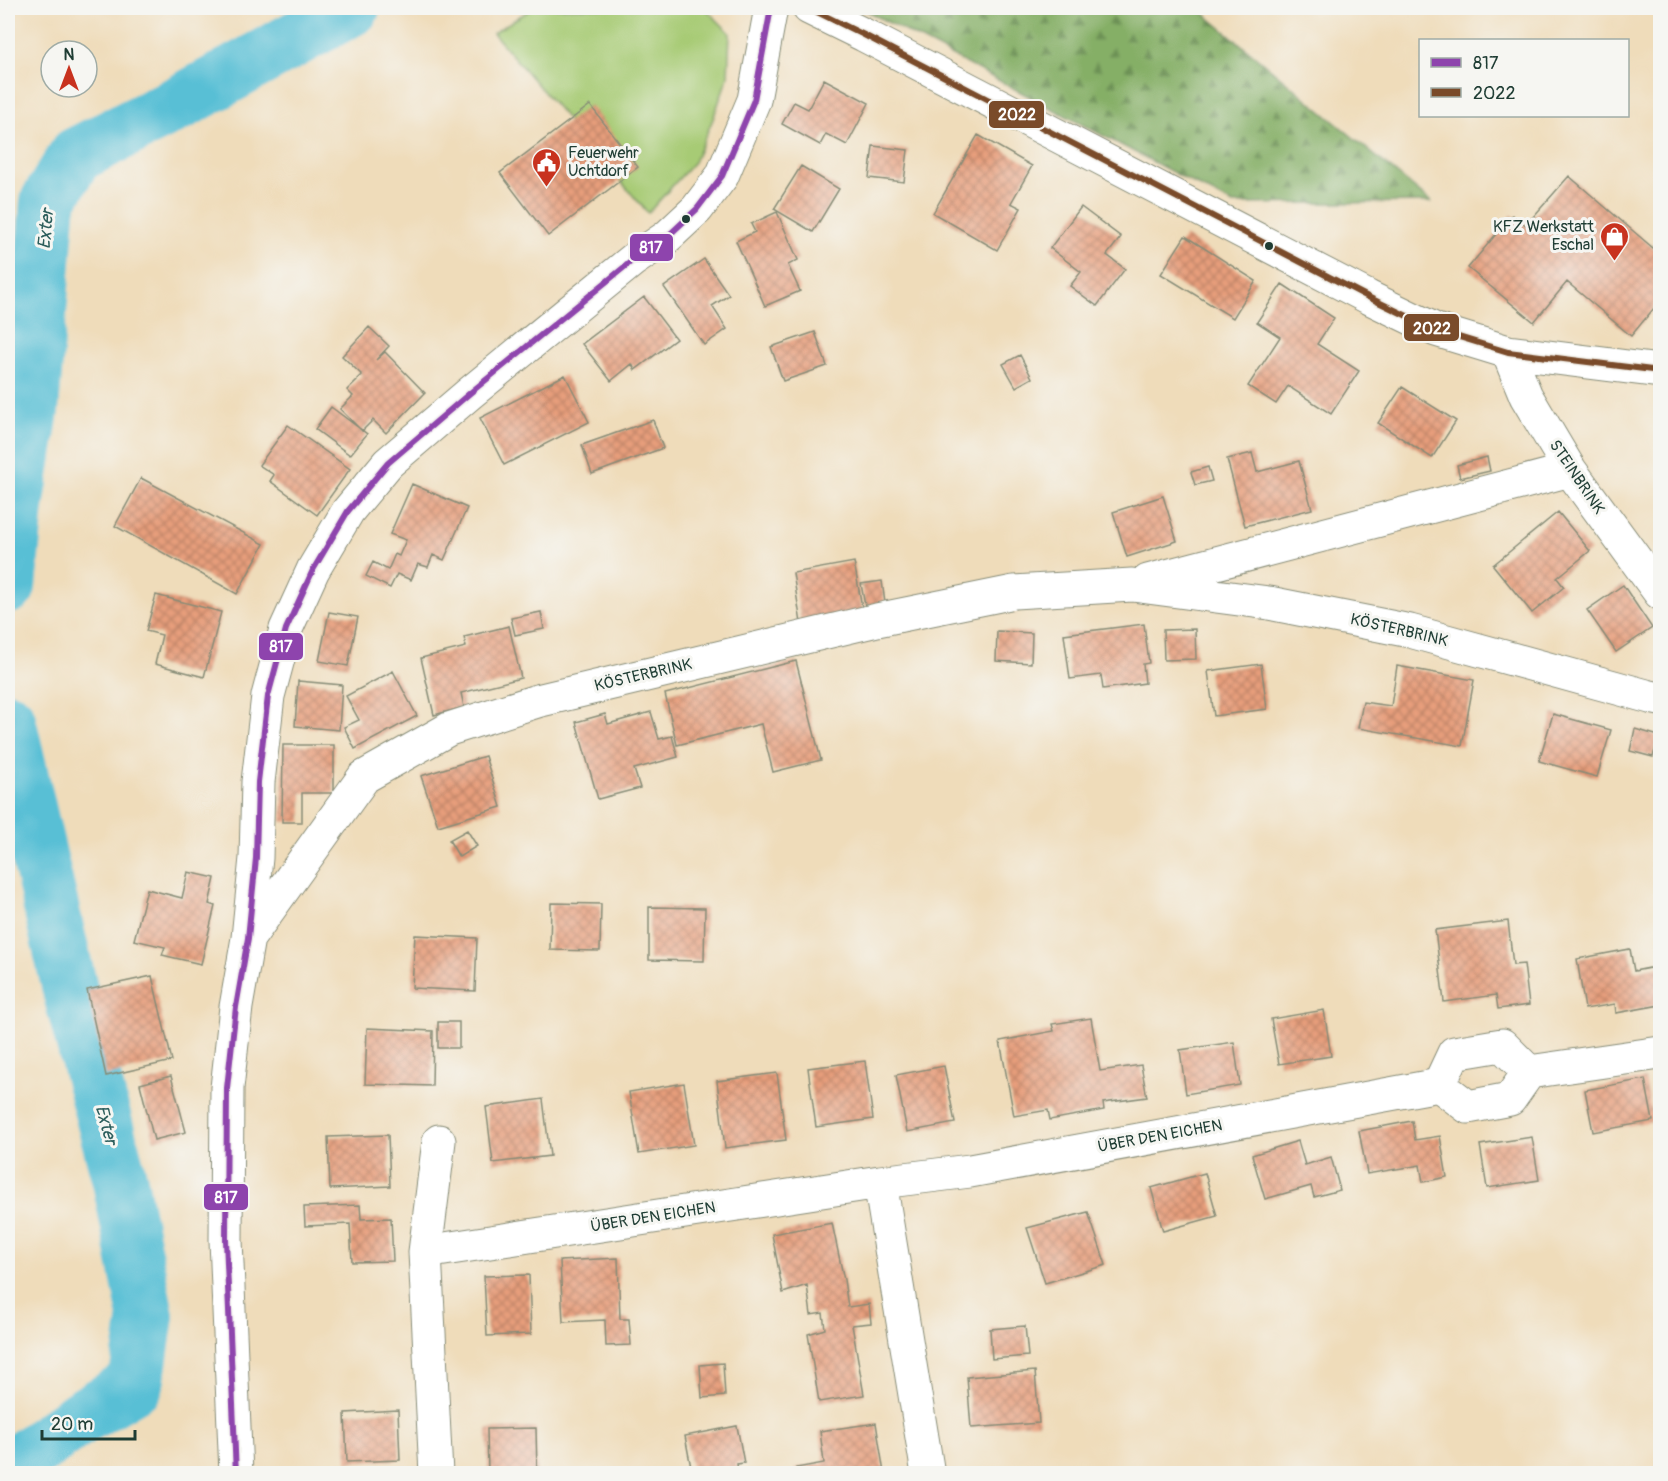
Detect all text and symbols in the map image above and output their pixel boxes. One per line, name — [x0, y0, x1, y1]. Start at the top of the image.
north arrow — [39, 39, 99, 99]
legend — [1419, 39, 1629, 117]
text: N — [64, 45, 75, 65]
text: 817 — [1473, 52, 1499, 75]
text: 2022 — [1473, 82, 1515, 105]
line badge: 2022 — [988, 100, 1045, 129]
text: 2022 — [998, 105, 1036, 125]
place label: Feuerwehr Uchtdorf — [568, 143, 639, 181]
public building icon: Feuerwehr Uchtdorf — [531, 146, 563, 188]
water label: Exter — [33, 206, 59, 250]
unlabelled marker — [680, 213, 692, 225]
place label: KFZ Werkstatt Eschal — [1493, 217, 1595, 255]
shop icon: KFZ Werkstatt Eschal — [1599, 220, 1631, 262]
line badge: 817 — [629, 233, 674, 262]
text: 817 — [640, 238, 663, 258]
unlabelled marker — [1263, 240, 1275, 252]
line badge: 2022 — [1403, 313, 1460, 342]
text: 2022 — [1413, 319, 1451, 339]
street label: STEINBRINK — [1545, 436, 1609, 518]
street label: KÖSTERBRINK — [1348, 609, 1450, 651]
line badge: 817 — [258, 632, 304, 661]
text: 817 — [270, 637, 293, 657]
street label: KÖSTERBRINK — [592, 654, 694, 696]
water label: Exter — [90, 1103, 123, 1150]
street label: ÜBER DEN EICHEN — [1096, 1115, 1224, 1157]
line badge: 817 — [203, 1183, 249, 1211]
text: 817 — [215, 1188, 238, 1208]
street label: ÜBER DEN EICHEN — [589, 1197, 717, 1237]
scale bar — [42, 1403, 135, 1441]
text: 20 m — [51, 1413, 93, 1436]

